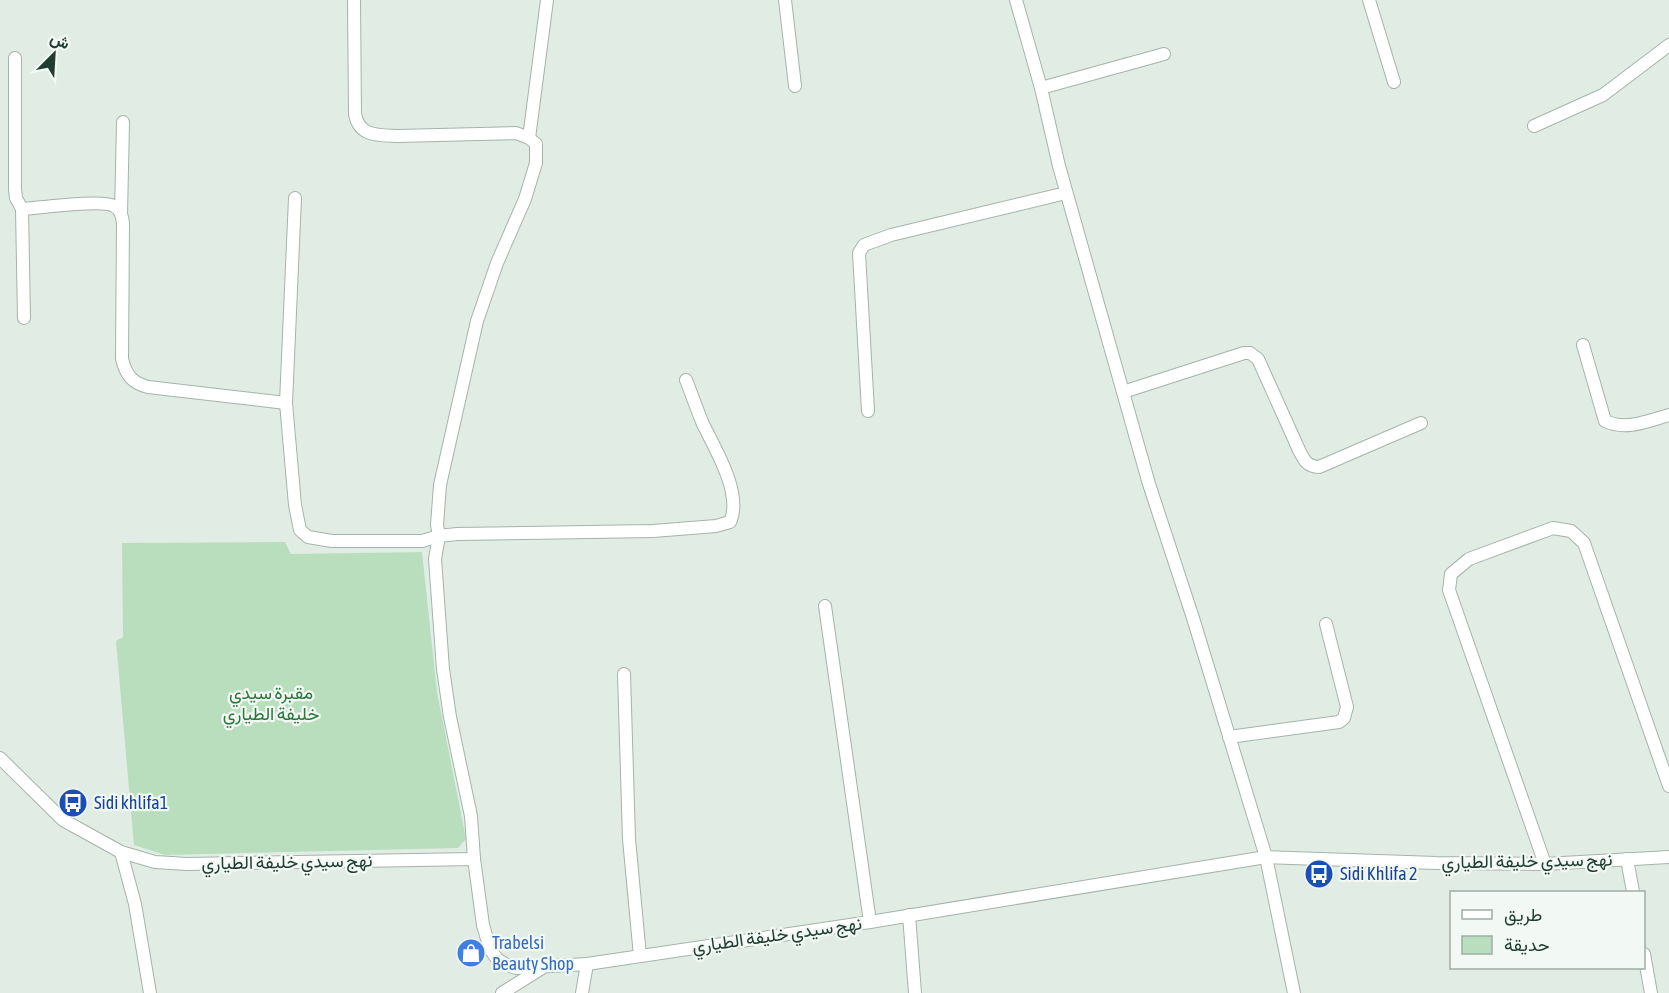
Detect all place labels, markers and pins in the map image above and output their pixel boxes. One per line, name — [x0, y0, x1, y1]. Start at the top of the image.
bus stop icon: Sidi khlifa1 — [57, 787, 89, 819]
place label: Sidi khlifa1 — [94, 792, 168, 813]
bus stop icon: Sidi Khlifa 2 — [1303, 858, 1335, 890]
place label: Sidi Khlifa 2 — [1340, 863, 1418, 884]
place label: Trabelsi Beauty Shop — [492, 932, 574, 974]
shop icon: Trabelsi Beauty Shop — [455, 937, 487, 969]

